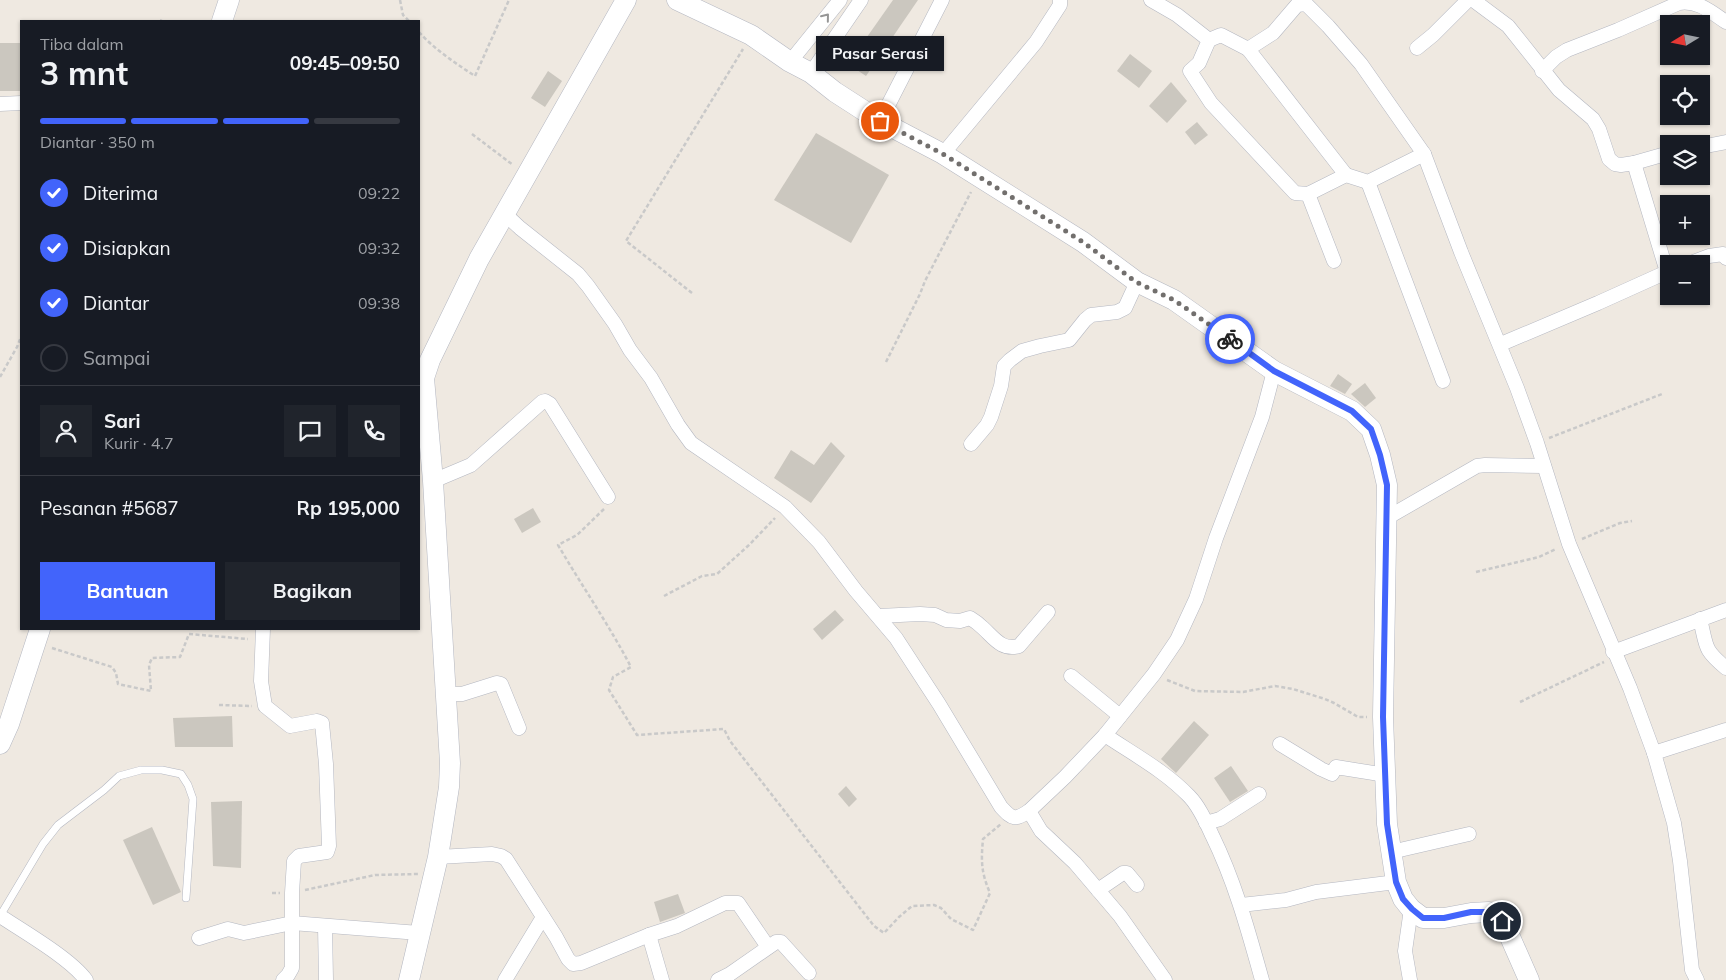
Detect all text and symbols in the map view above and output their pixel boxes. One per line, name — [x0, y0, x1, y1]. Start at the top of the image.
one-way arrow — [820, 14, 829, 23]
north arrow — [1660, 15, 1710, 65]
map controls — [1660, 15, 1710, 305]
text: Tiba dalam — [40, 34, 124, 54]
callout: Pasar Serasi — [816, 36, 944, 71]
text: Pasar Serasi — [832, 43, 928, 63]
text: 09:45–09:50 — [290, 51, 400, 75]
text: 3 mnt — [40, 53, 128, 93]
button: locate — [1660, 75, 1710, 125]
pin — [859, 100, 901, 142]
icon: bag — [866, 107, 894, 135]
text: Diantar · 350 m — [40, 132, 155, 152]
button: layers — [1660, 135, 1710, 185]
icon: check — [40, 179, 68, 207]
text: Diterima — [83, 181, 158, 205]
text: 09:22 — [358, 183, 400, 203]
button: + — [1660, 195, 1710, 245]
icon: check — [40, 234, 68, 262]
text: Disiapkan — [83, 236, 171, 260]
text: 09:32 — [358, 238, 400, 258]
button: − — [1660, 255, 1710, 305]
icon: check — [40, 289, 68, 317]
text: Diantar — [83, 291, 149, 315]
text: 09:38 — [358, 293, 400, 313]
courier — [1205, 314, 1255, 364]
icon: bike — [1216, 325, 1244, 353]
text: Sampai — [83, 346, 150, 370]
button: person — [40, 405, 92, 457]
button: chat — [284, 405, 336, 457]
button: phone — [348, 405, 400, 457]
text: Sari — [104, 409, 140, 433]
text: Kurir · 4.7 — [104, 433, 174, 453]
text: Pesanan #5687 — [40, 496, 179, 520]
text: Rp 195,000 — [297, 496, 400, 520]
button: Bantuan — [40, 562, 215, 620]
button: Bagikan — [225, 562, 400, 620]
pin — [1481, 900, 1523, 942]
icon: home — [1488, 907, 1516, 935]

